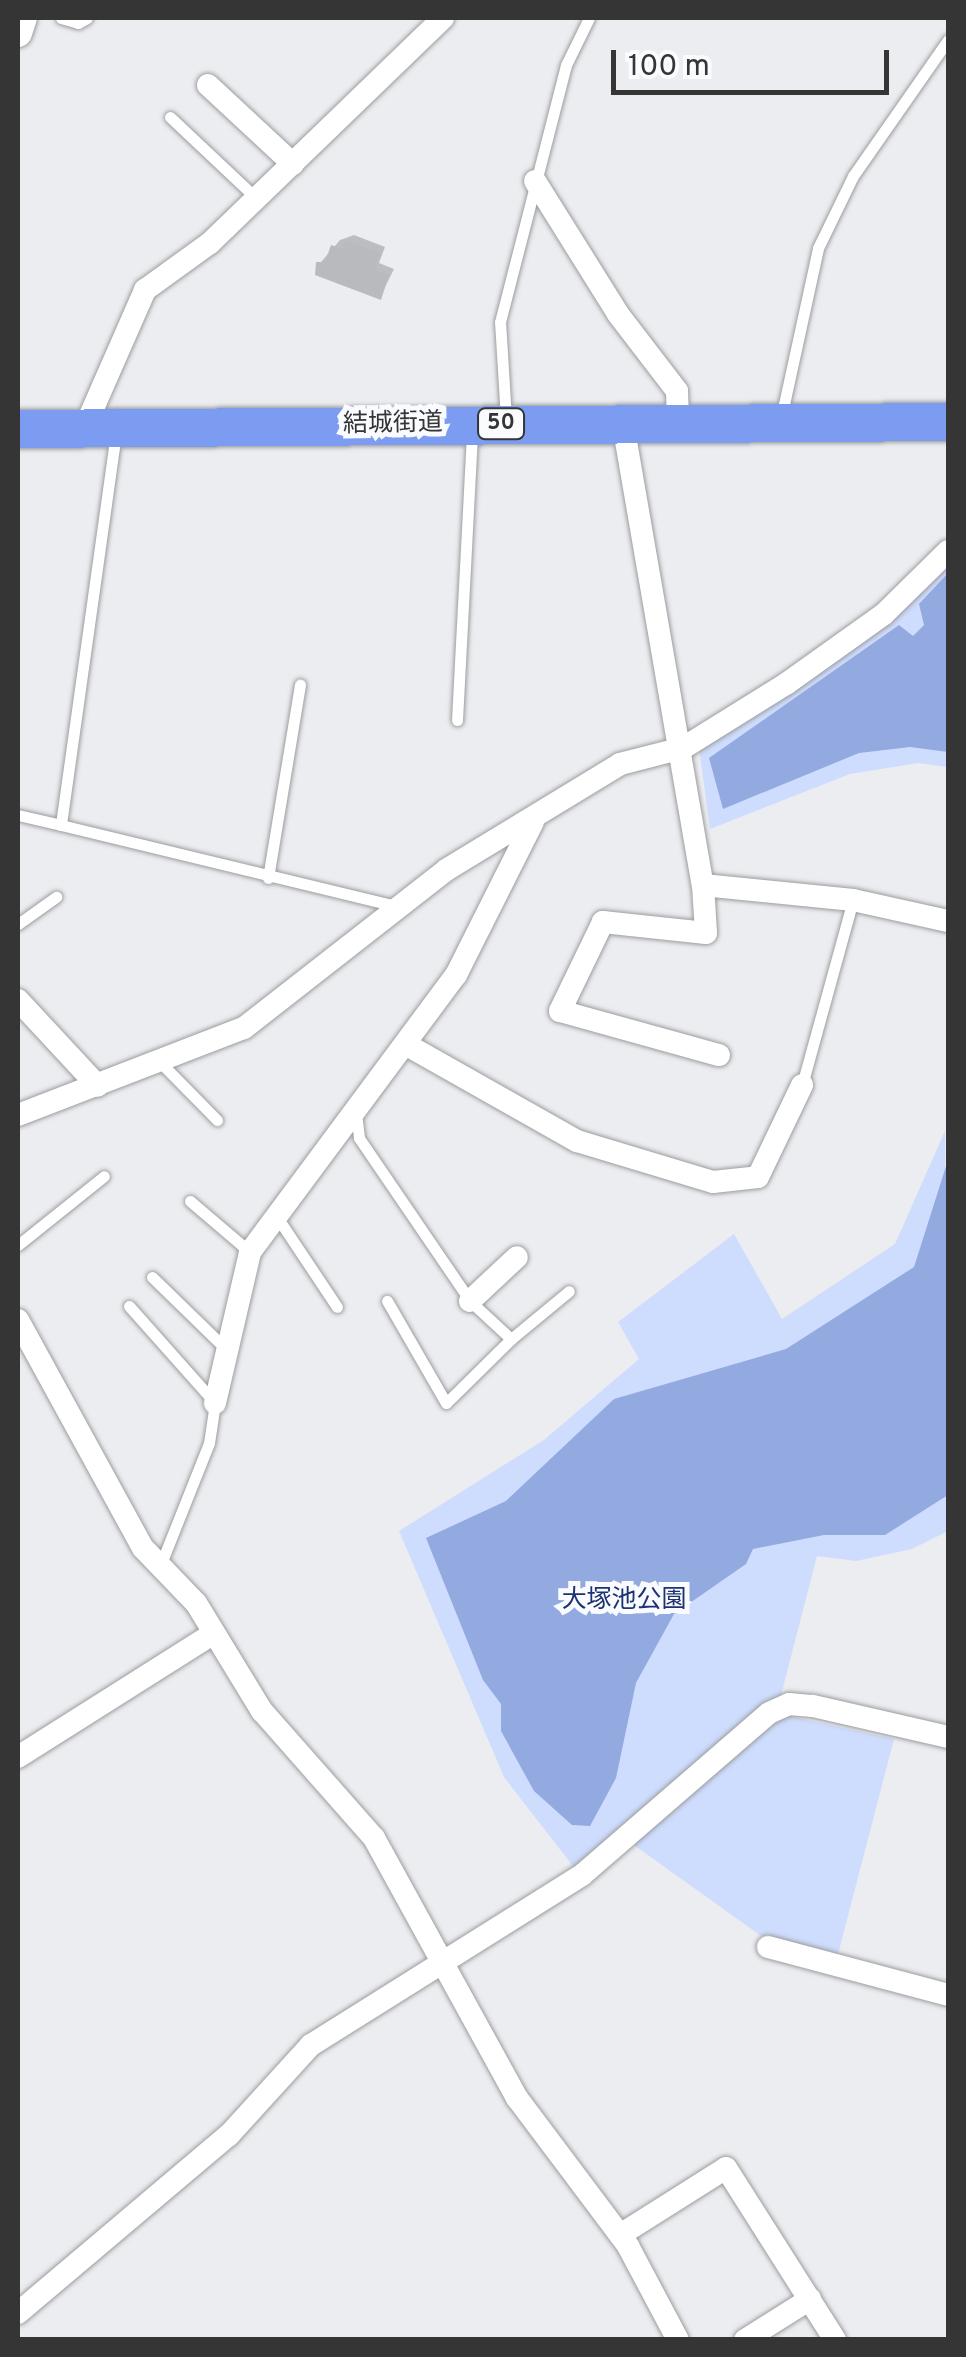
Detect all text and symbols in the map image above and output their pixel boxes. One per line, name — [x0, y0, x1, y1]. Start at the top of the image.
scale bar — [616, 30, 894, 92]
text: 100 m — [628, 49, 710, 86]
road number: 50 — [476, 407, 526, 441]
street label: 結城街道 — [343, 409, 443, 441]
park label: 大塚池公園 — [562, 1586, 686, 1616]

